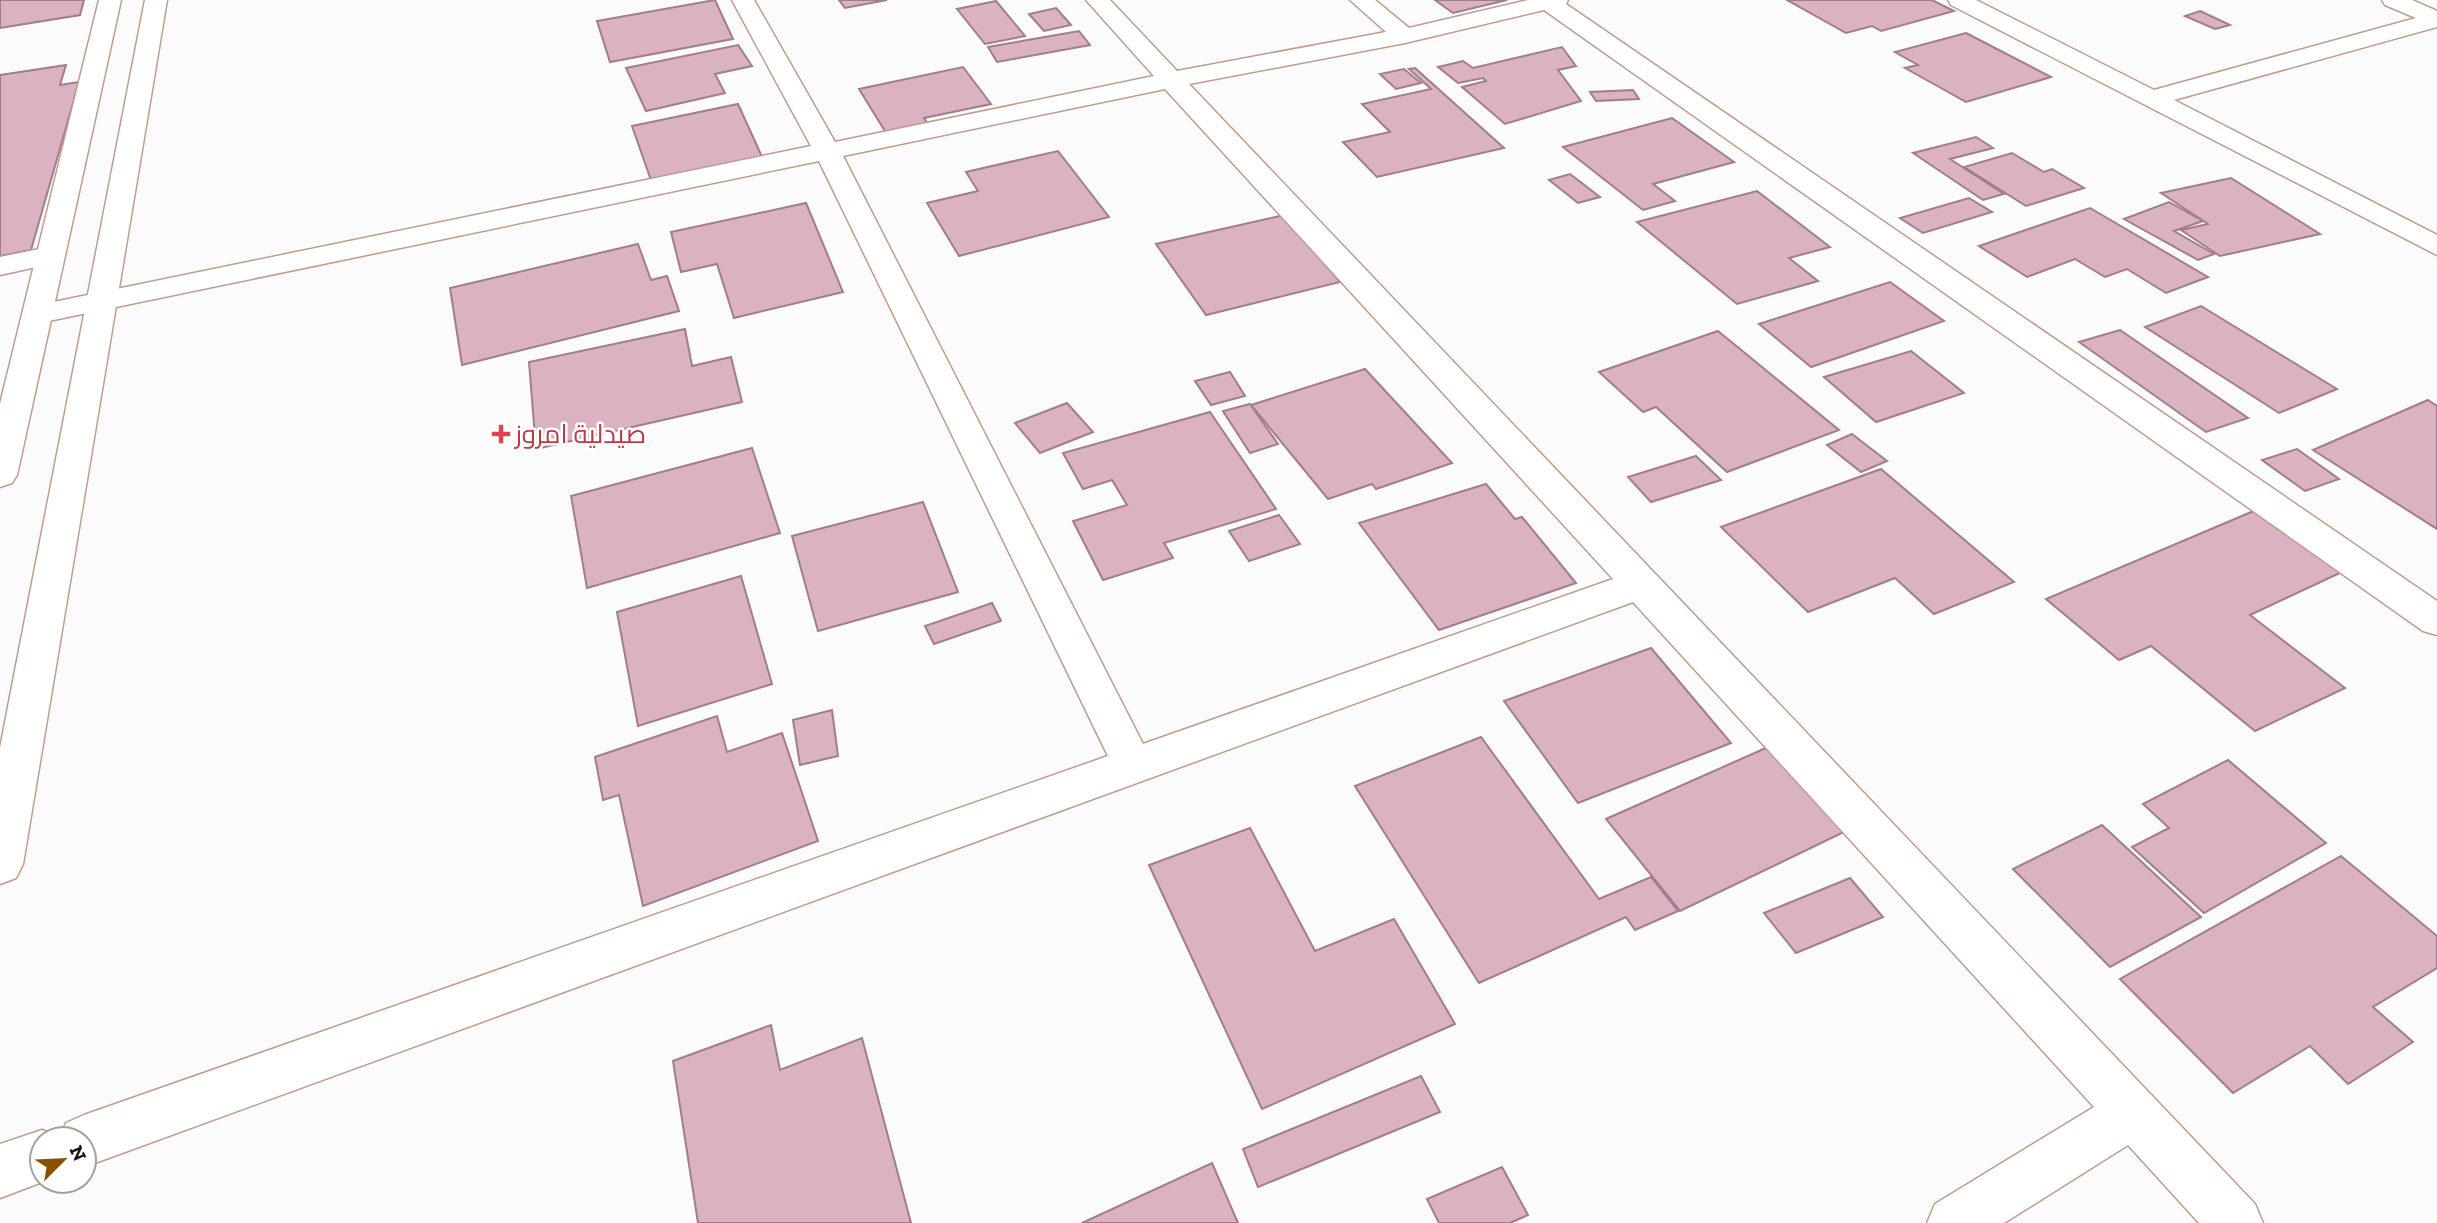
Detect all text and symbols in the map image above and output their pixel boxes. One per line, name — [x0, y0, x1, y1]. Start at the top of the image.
place label: صيدلية امروز — [513, 418, 646, 450]
marker: صيدلية امروز — [493, 426, 509, 442]
north arrow — [28, 1125, 98, 1195]
text: N — [65, 1142, 92, 1165]

